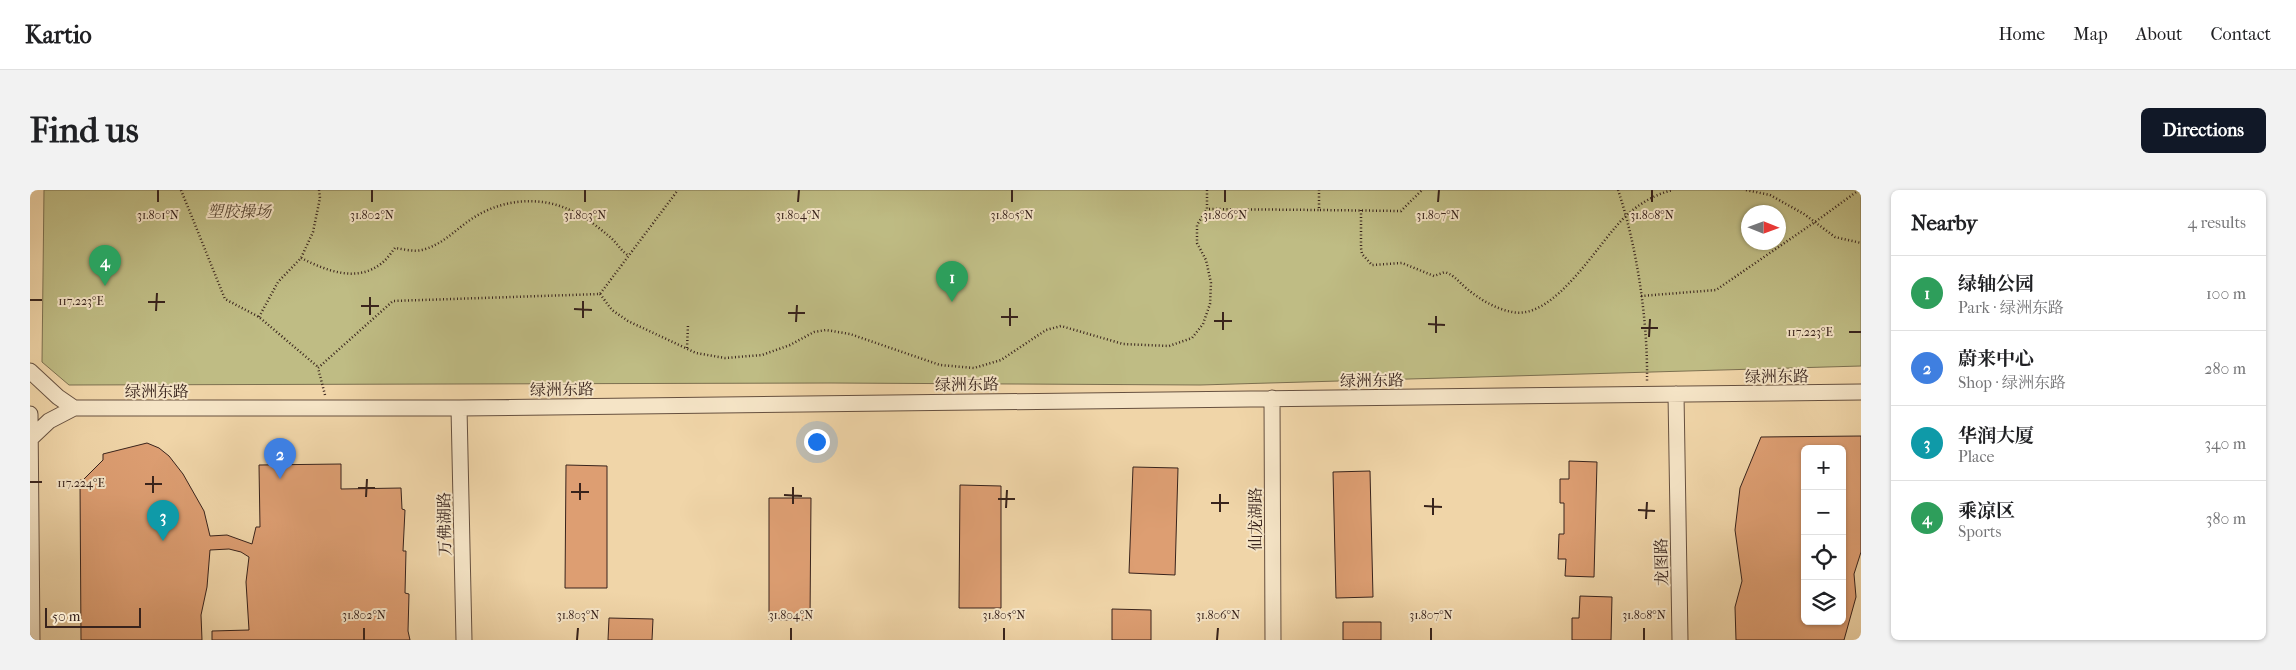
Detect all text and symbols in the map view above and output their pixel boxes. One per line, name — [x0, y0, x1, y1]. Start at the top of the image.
text: Kartio — [25, 21, 92, 49]
text: Home — [1998, 24, 2045, 45]
text: Map — [2073, 24, 2108, 45]
text: About — [2136, 24, 2182, 45]
text: Contact — [2210, 24, 2271, 45]
button: Directions — [2141, 108, 2266, 153]
text: Find us — [30, 110, 139, 151]
park label: 塑胶操场 — [207, 202, 273, 221]
north arrow — [1741, 205, 1786, 250]
text: 31.801°N — [137, 208, 179, 222]
text: 31.802°N — [350, 208, 394, 222]
text: 31.803°N — [564, 208, 606, 222]
text: 31.804°N — [776, 208, 820, 222]
text: 31.805°N — [991, 208, 1033, 222]
text: 31.806°N — [1203, 208, 1247, 222]
text: 31.807°N — [1416, 208, 1460, 222]
text: 31.808°N — [1630, 208, 1674, 222]
text: Nearby — [1911, 211, 1977, 235]
text: 4 results — [2188, 213, 2246, 232]
pin: 4 — [89, 245, 121, 286]
pin: 1 — [936, 261, 968, 302]
text: 绿轴公园 — [1958, 273, 2034, 295]
text: 1 — [1924, 284, 1930, 303]
text: 100 m — [2206, 284, 2246, 303]
text: 117.223°E — [58, 294, 104, 308]
text: Park · 绿洲东路 — [1958, 298, 2064, 317]
text: 117.223°E — [1787, 325, 1833, 339]
text: 蔚来中心 — [1958, 348, 2034, 370]
text: 2 — [1923, 359, 1931, 378]
text: 280 m — [2204, 359, 2246, 378]
street label: 绿洲东路 — [1745, 366, 1809, 387]
street label: 绿洲东路 — [1340, 370, 1404, 391]
text: Shop · 绿洲东路 — [1958, 373, 2066, 392]
street label: 绿洲东路 — [935, 374, 999, 395]
street label: 绿洲东路 — [530, 379, 594, 400]
street label: 绿洲东路 — [125, 382, 189, 401]
text: 华润大厦 — [1958, 425, 2034, 447]
your location — [804, 429, 830, 455]
text: 3 — [1924, 434, 1930, 453]
text: 340 m — [2204, 434, 2246, 453]
pin: 2 — [264, 438, 296, 479]
map controls — [1801, 445, 1846, 625]
button: + — [1801, 445, 1846, 490]
text: Place — [1958, 447, 1994, 466]
text: 117.224°E — [57, 476, 105, 490]
street label: 仙龙湖路 — [1246, 487, 1265, 551]
button: − — [1801, 490, 1846, 535]
street label: 万佛湖路 — [434, 492, 455, 556]
pin: 3 — [147, 500, 179, 541]
text: 乘凉区 — [1958, 500, 2015, 522]
text: 4 — [1922, 509, 1932, 528]
text: 380 m — [2206, 509, 2246, 528]
text: Sports — [1958, 522, 2001, 541]
button: locate — [1801, 535, 1846, 580]
street label: 龙图路 — [1652, 538, 1671, 586]
button: layers — [1801, 580, 1846, 625]
scale bar — [45, 605, 141, 628]
text: 50 m — [52, 608, 80, 625]
text: 31.802°N — [342, 608, 386, 622]
text: 31.803°N — [557, 608, 599, 622]
text: 31.804°N — [769, 608, 813, 622]
text: 31.805°N — [983, 608, 1025, 622]
text: 31.806°N — [1196, 608, 1240, 622]
text: 31.807°N — [1409, 608, 1453, 622]
text: 31.808°N — [1622, 608, 1666, 622]

